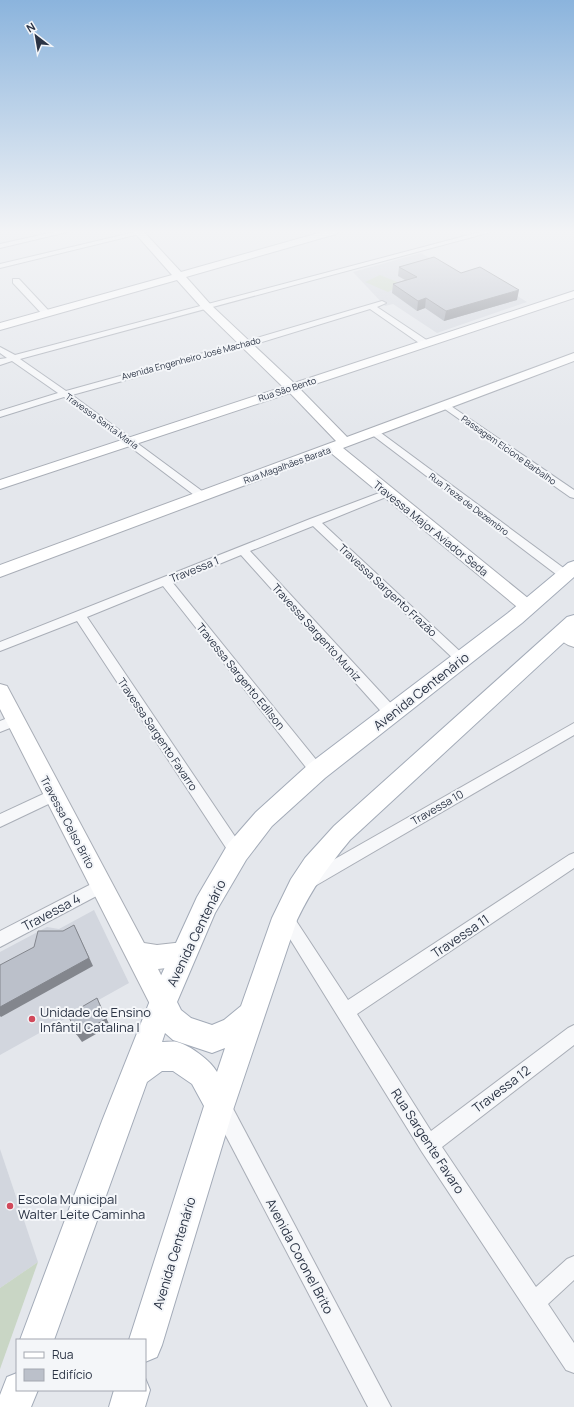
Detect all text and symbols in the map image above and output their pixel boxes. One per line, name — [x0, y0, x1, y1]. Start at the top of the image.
north arrow — [16, 16, 56, 56]
text: N — [23, 18, 38, 35]
street label: Avenida Engenheiro José Machado — [120, 333, 262, 383]
street label: Rua São Bento — [256, 374, 318, 404]
street label: Travessa Santa Maria — [63, 390, 141, 452]
street label: Passagem Elcione Barbalho — [459, 412, 559, 488]
street label: Rua Magalhães Barata — [241, 443, 333, 487]
street label: Rua Treze de Dezembro — [426, 470, 512, 538]
street label: Travessa Major Aviador Seda — [370, 477, 492, 579]
street label: Travessa Sargento Frazão — [335, 540, 441, 640]
street label: Travessa 1 — [167, 552, 221, 586]
street label: Travessa Sargento Muniz — [269, 580, 365, 684]
street label: Travessa Sargento Edílson — [193, 620, 289, 732]
street label: Avenida Centenário — [369, 648, 473, 734]
street label: Travessa Sargento Favarro — [115, 675, 202, 794]
street label: Travessa Celso Brito — [37, 773, 99, 871]
street label: Travessa 10 — [408, 786, 466, 828]
street label: Avenida Centenário — [162, 876, 230, 989]
street label: Travessa 4 — [19, 889, 84, 935]
street label: Travessa 11 — [428, 910, 492, 962]
place label: Unidade de Ensino Infântil Catalina I — [40, 1003, 151, 1036]
marker: Unidade de Ensino Infântil Catalina I — [27, 1014, 37, 1024]
street label: Travessa 12 — [468, 1061, 534, 1117]
street label: Rua Sargente Favaro — [387, 1085, 469, 1197]
place label: Escola Municipal Walter Leite Caminha — [18, 1190, 145, 1223]
street label: Avenida Centenário — [148, 1194, 200, 1312]
street label: Avenida Coronel Brito — [262, 1195, 338, 1317]
marker: Escola Municipal Walter Leite Caminha — [5, 1201, 15, 1211]
legend — [16, 1339, 146, 1391]
text: Rua — [52, 1346, 73, 1363]
text: Edifício — [52, 1366, 92, 1383]

